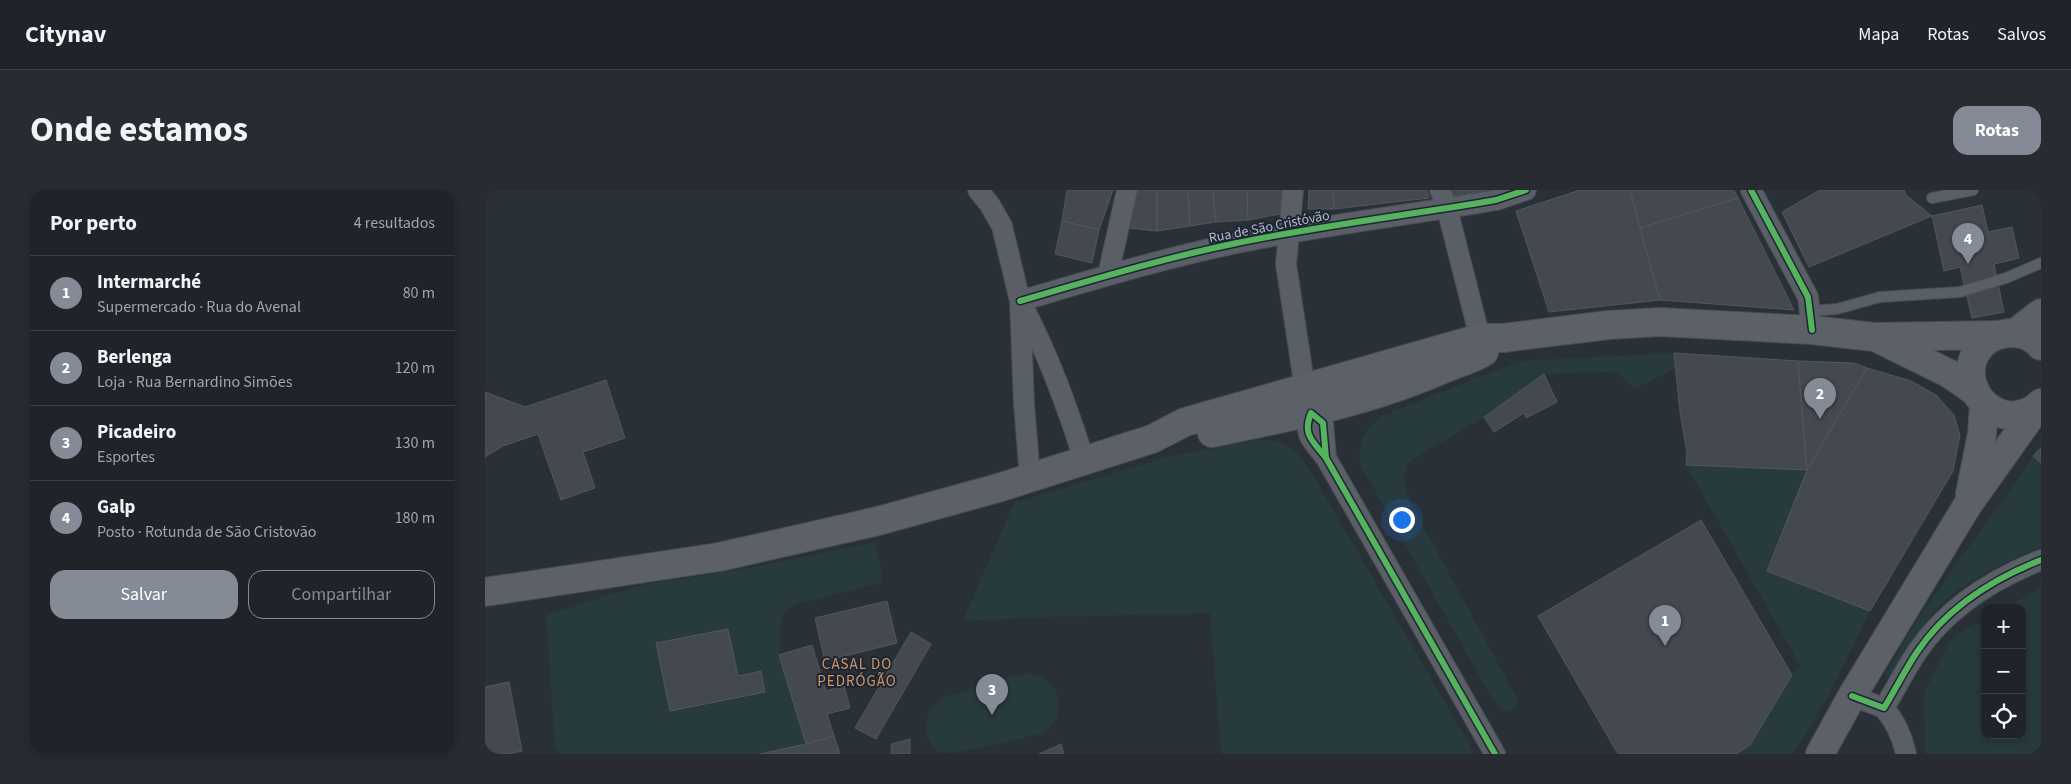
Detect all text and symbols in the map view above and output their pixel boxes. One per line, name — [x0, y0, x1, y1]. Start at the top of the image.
text: Citynav — [25, 17, 106, 52]
text: Mapa — [1858, 22, 1899, 47]
text: Rotas — [1927, 22, 1969, 47]
text: Salvos — [1997, 22, 2046, 47]
text: Onde estamos — [30, 105, 248, 155]
button: Rotas — [1953, 106, 2041, 155]
street label: Rua de São Cristóvão — [1207, 205, 1331, 249]
text: Por perto — [50, 208, 137, 238]
text: 4 resultados — [354, 212, 435, 234]
pin: 4 — [1952, 223, 1984, 264]
text: Intermarché — [97, 269, 201, 296]
text: 1 — [62, 282, 70, 304]
text: 80 m — [403, 282, 435, 304]
text: Supermercado · Rua do Avenal — [97, 296, 301, 318]
text: Berlenga — [97, 344, 172, 371]
text: 2 — [62, 357, 70, 379]
text: 120 m — [395, 357, 435, 379]
text: Loja · Rua Bernardino Simões — [97, 371, 292, 393]
pin: 2 — [1804, 378, 1836, 419]
text: Picadeiro — [97, 419, 176, 446]
text: 3 — [62, 432, 70, 454]
text: 130 m — [395, 432, 435, 454]
text: Esportes — [97, 446, 155, 468]
text: Galp — [97, 494, 135, 521]
text: 4 — [62, 507, 70, 529]
text: 180 m — [395, 507, 435, 529]
your location — [1389, 507, 1415, 533]
text: Posto · Rotunda de São Cristovão — [97, 521, 316, 543]
button: Salvar — [50, 570, 238, 619]
button: Compartilhar — [248, 570, 435, 619]
map controls — [1981, 604, 2026, 739]
button: + — [1981, 604, 2026, 649]
pin: 1 — [1649, 605, 1681, 646]
button: − — [1981, 649, 2026, 694]
district label: CASAL DO PEDRÓGÃO — [817, 654, 897, 692]
pin: 3 — [976, 674, 1008, 715]
button: locate — [1981, 694, 2026, 739]

